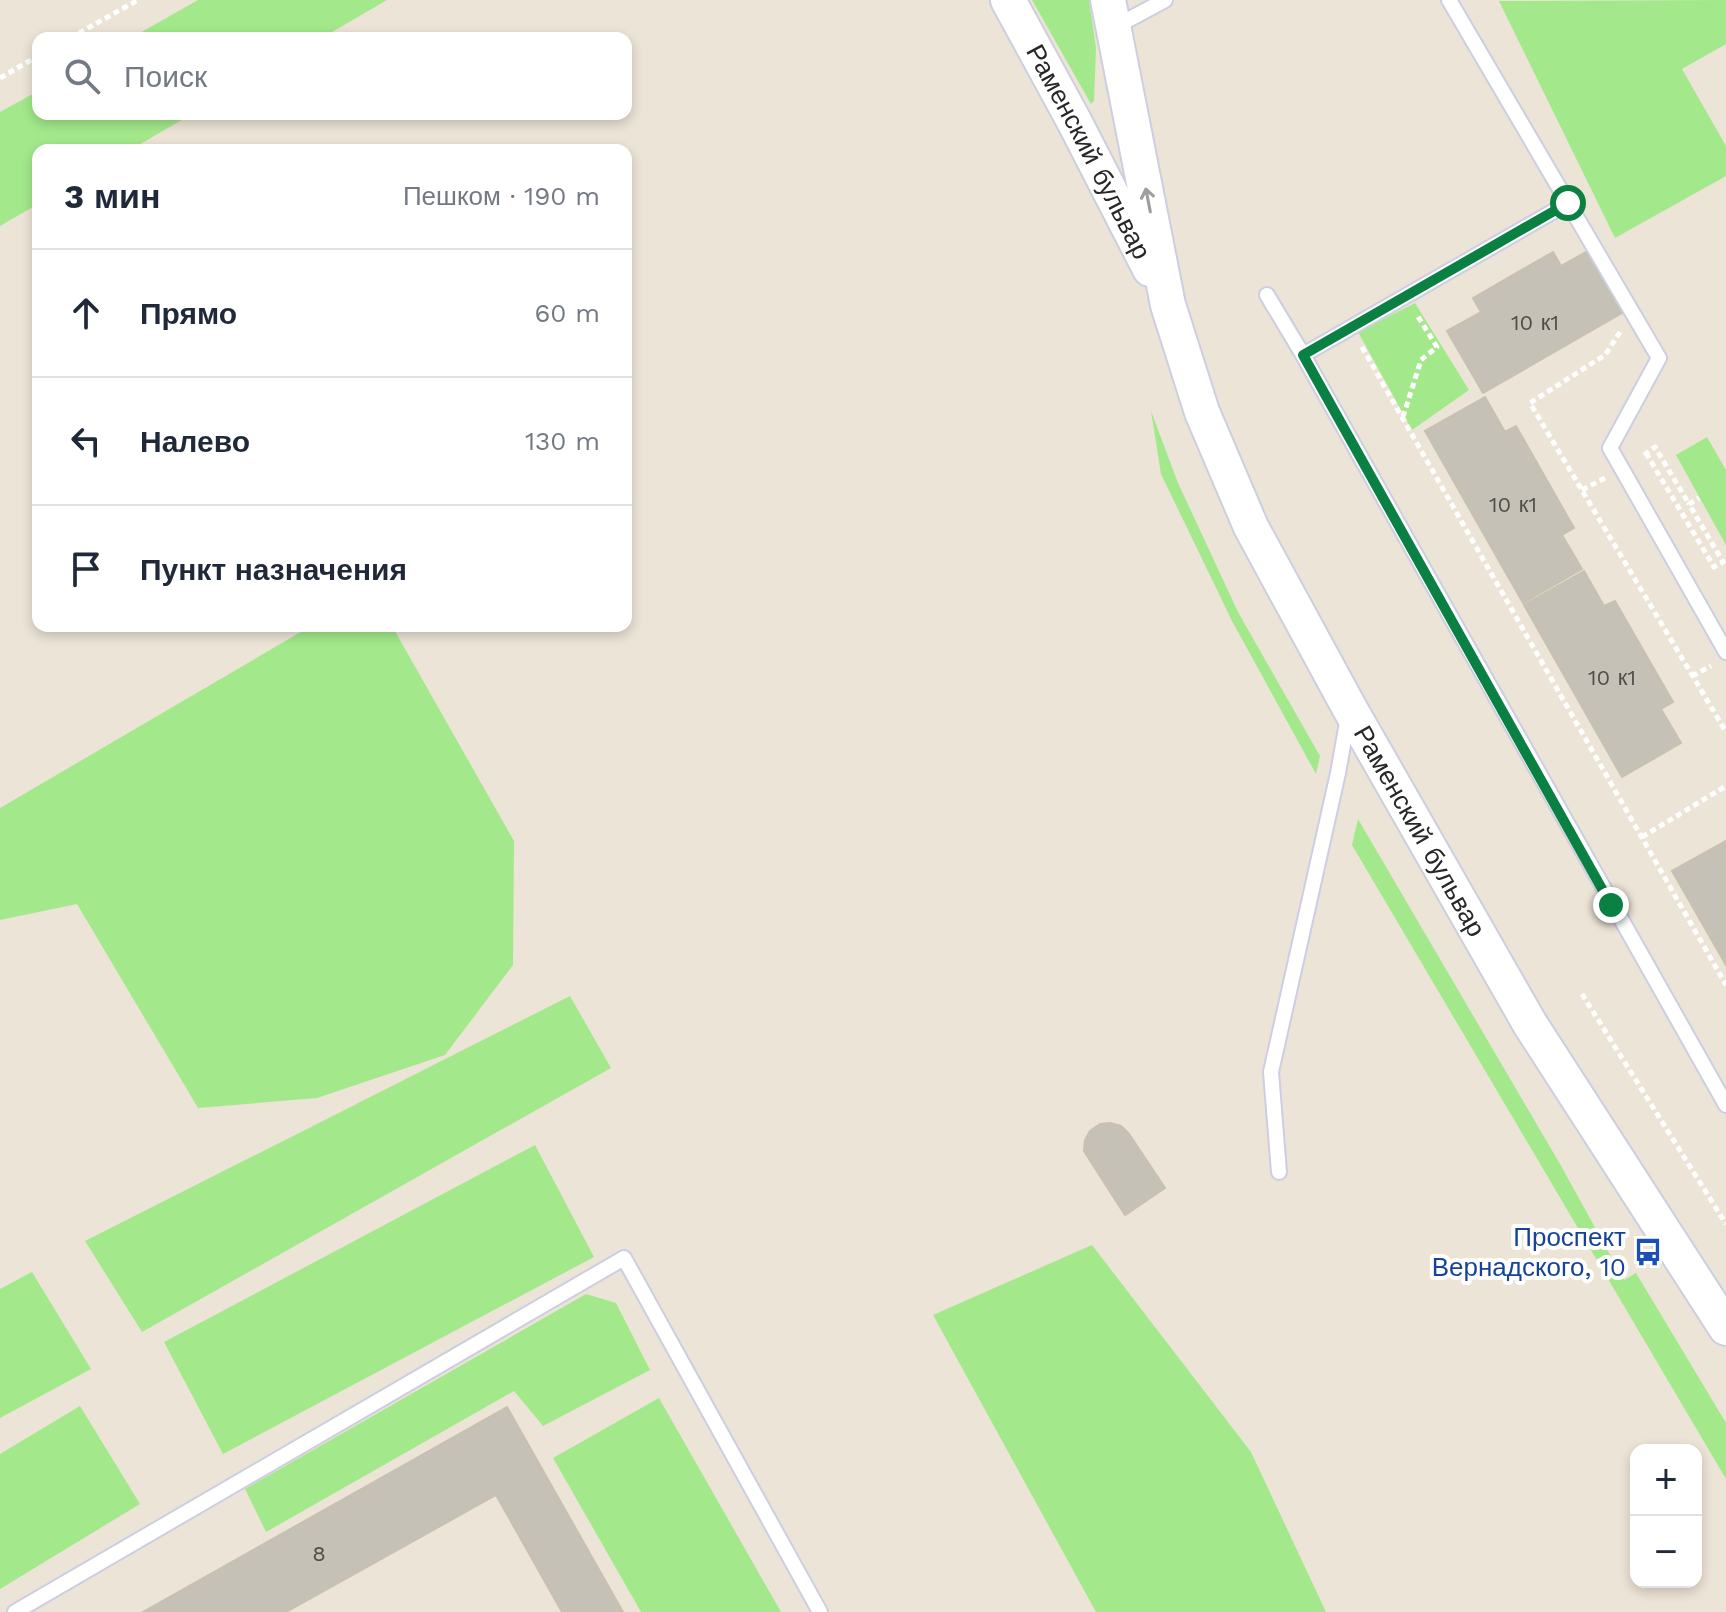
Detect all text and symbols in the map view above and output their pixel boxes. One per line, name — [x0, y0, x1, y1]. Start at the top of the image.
search box — [32, 32, 632, 120]
street label: Раменский бульвар — [1020, 39, 1157, 264]
icon: search — [60, 54, 104, 98]
text: Поиск — [124, 59, 207, 94]
text: 3 мин — [64, 176, 160, 216]
text: Пешком · 190 m — [403, 181, 600, 211]
route start — [1550, 185, 1586, 221]
one-way arrow — [1140, 188, 1155, 214]
icon: ahead — [64, 291, 108, 335]
text: Прямо — [140, 296, 237, 331]
text: 60 m — [534, 298, 600, 328]
house number: 10 к1 — [1511, 310, 1559, 335]
icon: left — [64, 419, 108, 463]
text: Налево — [140, 424, 250, 459]
text: 130 m — [525, 426, 600, 456]
house number: 10 к1 — [1489, 492, 1537, 517]
icon: arrive — [64, 547, 108, 591]
text: Пункт назначения — [140, 552, 407, 587]
house number: 10 к1 — [1588, 665, 1636, 690]
street label: Раменский бульвар — [1348, 720, 1492, 942]
route end — [1593, 887, 1629, 923]
place label: Проспект Вернадского, 10 — [1432, 1222, 1626, 1282]
bus stop icon: Проспект Вернадского, 10 — [1633, 1237, 1663, 1267]
map controls — [1630, 1444, 1702, 1588]
button: + — [1630, 1444, 1702, 1516]
button: − — [1630, 1516, 1702, 1588]
house number: 8 — [312, 1541, 326, 1566]

